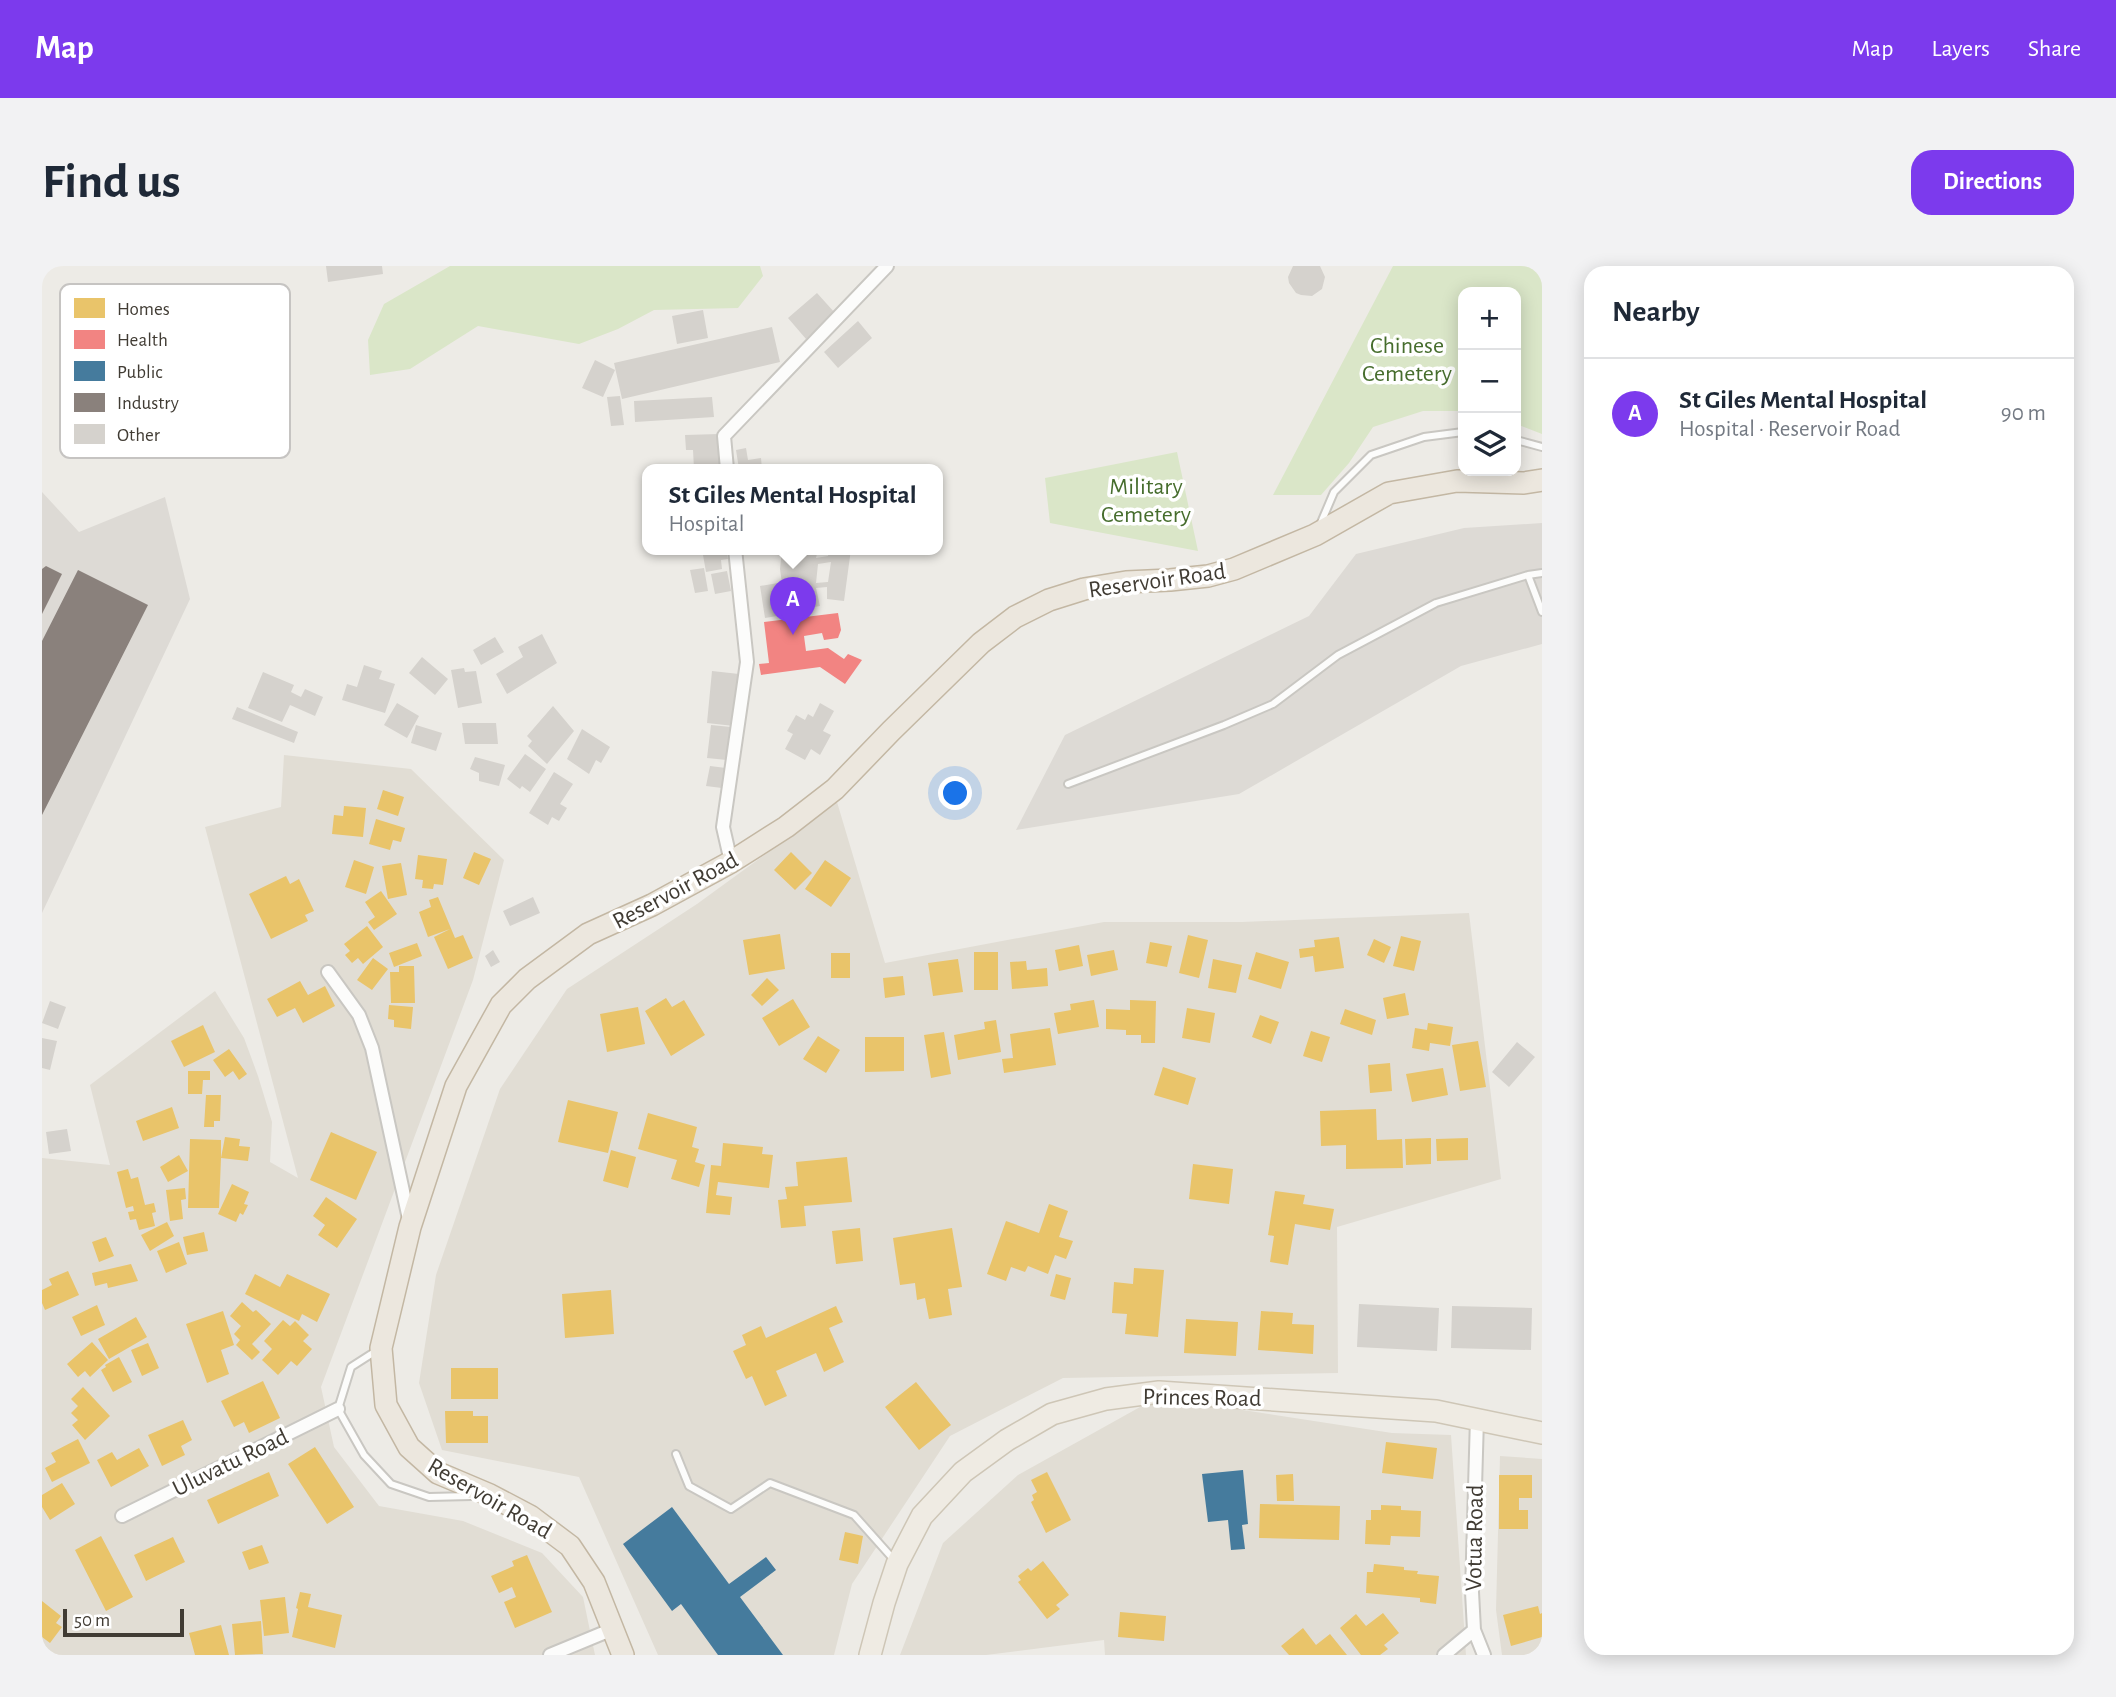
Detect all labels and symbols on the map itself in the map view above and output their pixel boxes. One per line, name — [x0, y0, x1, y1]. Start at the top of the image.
legend — [60, 284, 290, 458]
text: Homes — [117, 300, 170, 319]
text: Health — [117, 331, 168, 350]
park label: Chinese Cemetery — [1362, 334, 1452, 386]
text: Public — [117, 363, 163, 382]
text: Industry — [117, 394, 179, 413]
text: Other — [117, 426, 160, 445]
park label: Military Cemetery — [1101, 475, 1191, 527]
street label: Reservoir Road — [1087, 559, 1227, 603]
pin: A — [770, 577, 816, 635]
your location — [938, 776, 972, 810]
street label: Reservoir Road — [609, 848, 742, 934]
street label: Princes Road — [1142, 1385, 1262, 1411]
street label: Uluvatu Road — [169, 1425, 292, 1501]
street label: Reservoir Road — [424, 1454, 555, 1544]
street label: Votua Road — [1462, 1484, 1488, 1592]
scale bar — [63, 1606, 184, 1638]

